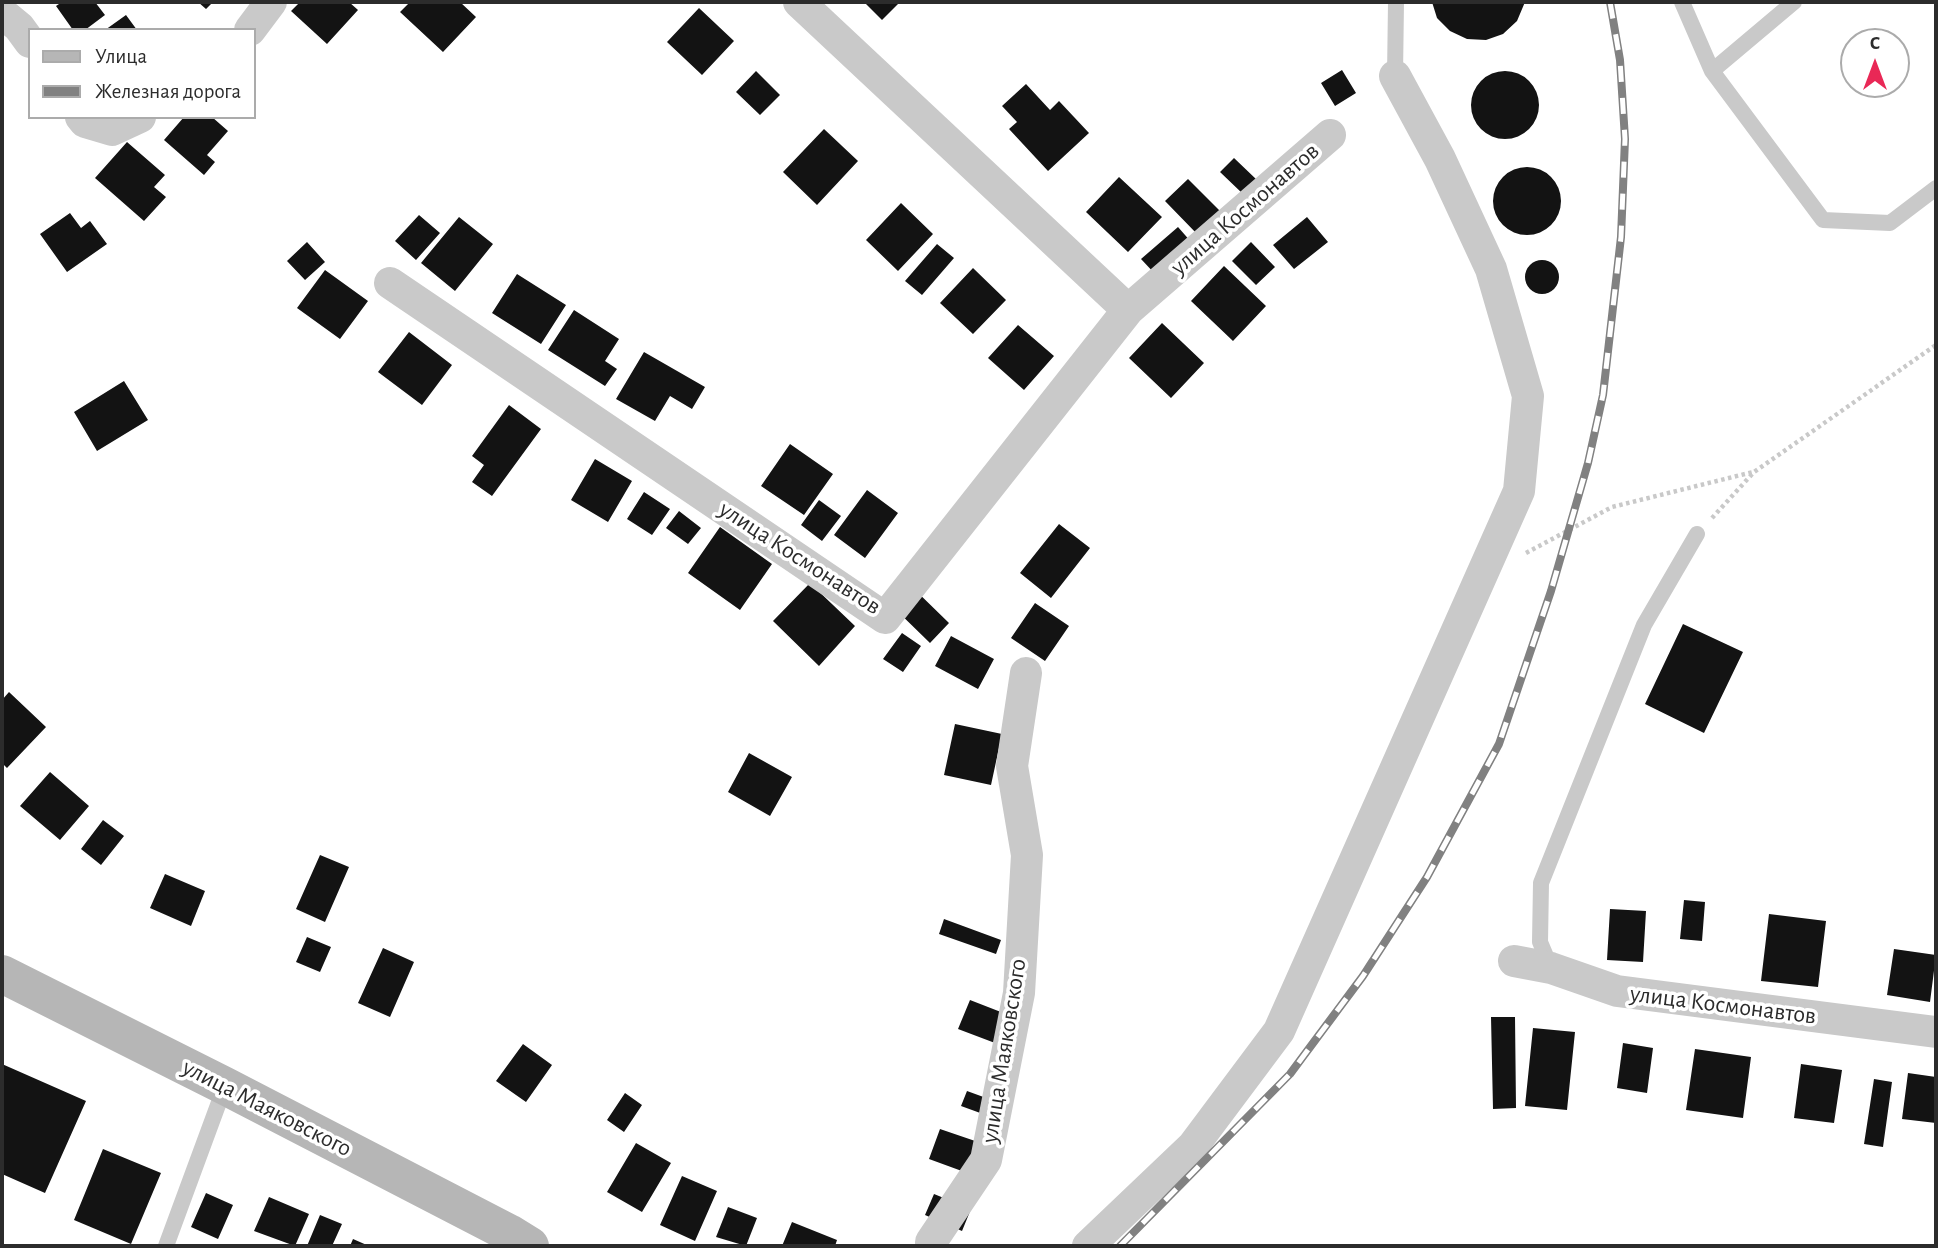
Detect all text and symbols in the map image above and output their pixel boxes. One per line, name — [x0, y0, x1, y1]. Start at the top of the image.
legend — [28, 28, 256, 119]
north arrow — [1840, 28, 1910, 98]
text: С — [1870, 34, 1880, 53]
text: Улица — [95, 46, 147, 67]
text: Железная дорога — [95, 81, 241, 102]
street label: улица Космонавтов — [1165, 137, 1325, 281]
street label: улица Космонавтов — [714, 495, 886, 621]
street label: улица Маяковского — [975, 957, 1033, 1145]
street label: улица Космонавтов — [1628, 979, 1818, 1031]
street label: улица Маяковского — [177, 1053, 357, 1163]

